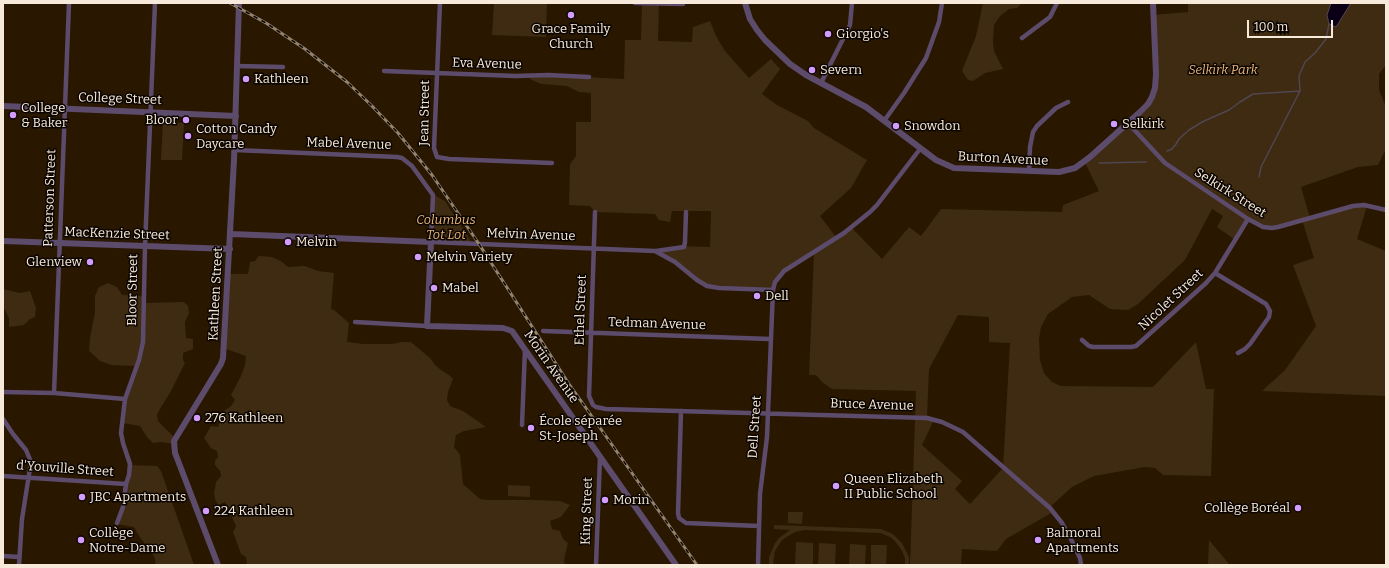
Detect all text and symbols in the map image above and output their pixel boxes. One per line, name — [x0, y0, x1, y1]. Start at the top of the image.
marker: Grace Family Church — [566, 10, 576, 20]
scale bar — [1249, 12, 1335, 38]
text: 100 m — [1254, 20, 1288, 34]
place label: Grace Family Church — [532, 21, 610, 52]
place label: Giorgio's — [836, 26, 889, 42]
marker: Giorgio's — [823, 29, 833, 39]
street label: Eva Avenue — [452, 55, 522, 73]
place label: Severn — [820, 62, 862, 78]
park label: Selkirk Park — [1188, 62, 1258, 78]
marker: Severn — [807, 65, 817, 75]
place label: Kathleen — [254, 71, 309, 87]
marker: Kathleen — [241, 74, 251, 84]
street label: Jean Street — [417, 80, 433, 146]
street label: College Street — [78, 90, 162, 108]
place label: College & Baker — [21, 100, 68, 131]
marker: College & Baker — [8, 110, 18, 120]
place label: Bloor — [145, 112, 178, 128]
marker: Bloor — [181, 115, 191, 125]
place label: Selkirk — [1122, 116, 1164, 132]
place label: Snowdon — [904, 118, 960, 134]
marker: Selkirk — [1109, 119, 1119, 129]
place label: Cotton Candy Daycare — [196, 121, 277, 152]
marker: Snowdon — [891, 121, 901, 131]
marker: Cotton Candy Daycare — [183, 131, 193, 141]
street label: Mabel Avenue — [306, 135, 392, 153]
street label: Patterson Street — [41, 149, 59, 247]
street label: Burton Avenue — [957, 149, 1049, 169]
street label: Selkirk Street — [1191, 165, 1269, 221]
park label: Columbus Tot Lot — [416, 212, 476, 243]
street label: MacKenzie Street — [64, 224, 170, 244]
street label: Melvin Avenue — [486, 226, 576, 244]
place label: Melvin — [296, 234, 337, 250]
marker: Melvin — [283, 237, 293, 247]
street label: Kathleen Street — [206, 247, 226, 341]
place label: Melvin Variety — [426, 249, 512, 265]
marker: Melvin Variety — [413, 252, 423, 262]
place label: Glenview — [26, 254, 82, 270]
street label: Bloor Street — [125, 254, 141, 326]
marker: Glenview — [85, 257, 95, 267]
street label: Nicolet Street — [1135, 266, 1207, 334]
street label: Ethel Street — [572, 274, 590, 346]
place label: Mabel — [442, 280, 479, 296]
marker: Mabel — [429, 283, 439, 293]
place label: Dell — [765, 288, 789, 304]
marker: Dell — [752, 291, 762, 301]
street label: Tedman Avenue — [608, 314, 706, 334]
street label: Morin Avenue — [520, 328, 582, 406]
street label: Dell Street — [745, 395, 765, 459]
street label: Bruce Avenue — [830, 396, 914, 414]
place label: 276 Kathleen — [205, 410, 283, 426]
marker: 276 Kathleen — [192, 413, 202, 423]
place label: École séparée St-Joseph — [539, 413, 622, 444]
marker: École séparée St-Joseph — [526, 423, 536, 433]
street label: d'Youville Street — [16, 458, 114, 480]
place label: Queen Elizabeth II Public School — [844, 471, 943, 502]
street label: King Street — [578, 477, 596, 545]
marker: Queen Elizabeth II Public School — [831, 481, 841, 491]
place label: JBC Apartments — [90, 489, 186, 505]
marker: JBC Apartments — [77, 492, 87, 502]
place label: Morin — [613, 492, 650, 508]
marker: Morin — [600, 495, 610, 505]
place label: Collège Boréal — [1204, 500, 1290, 516]
place label: 224 Kathleen — [214, 503, 293, 519]
marker: Collège Boréal — [1293, 503, 1303, 513]
marker: 224 Kathleen — [201, 506, 211, 516]
place label: Collège Notre-Dame — [89, 525, 165, 556]
place label: Balmoral Apartments — [1046, 525, 1119, 556]
marker: Collège Notre-Dame — [76, 535, 86, 545]
marker: Balmoral Apartments — [1033, 535, 1043, 545]

